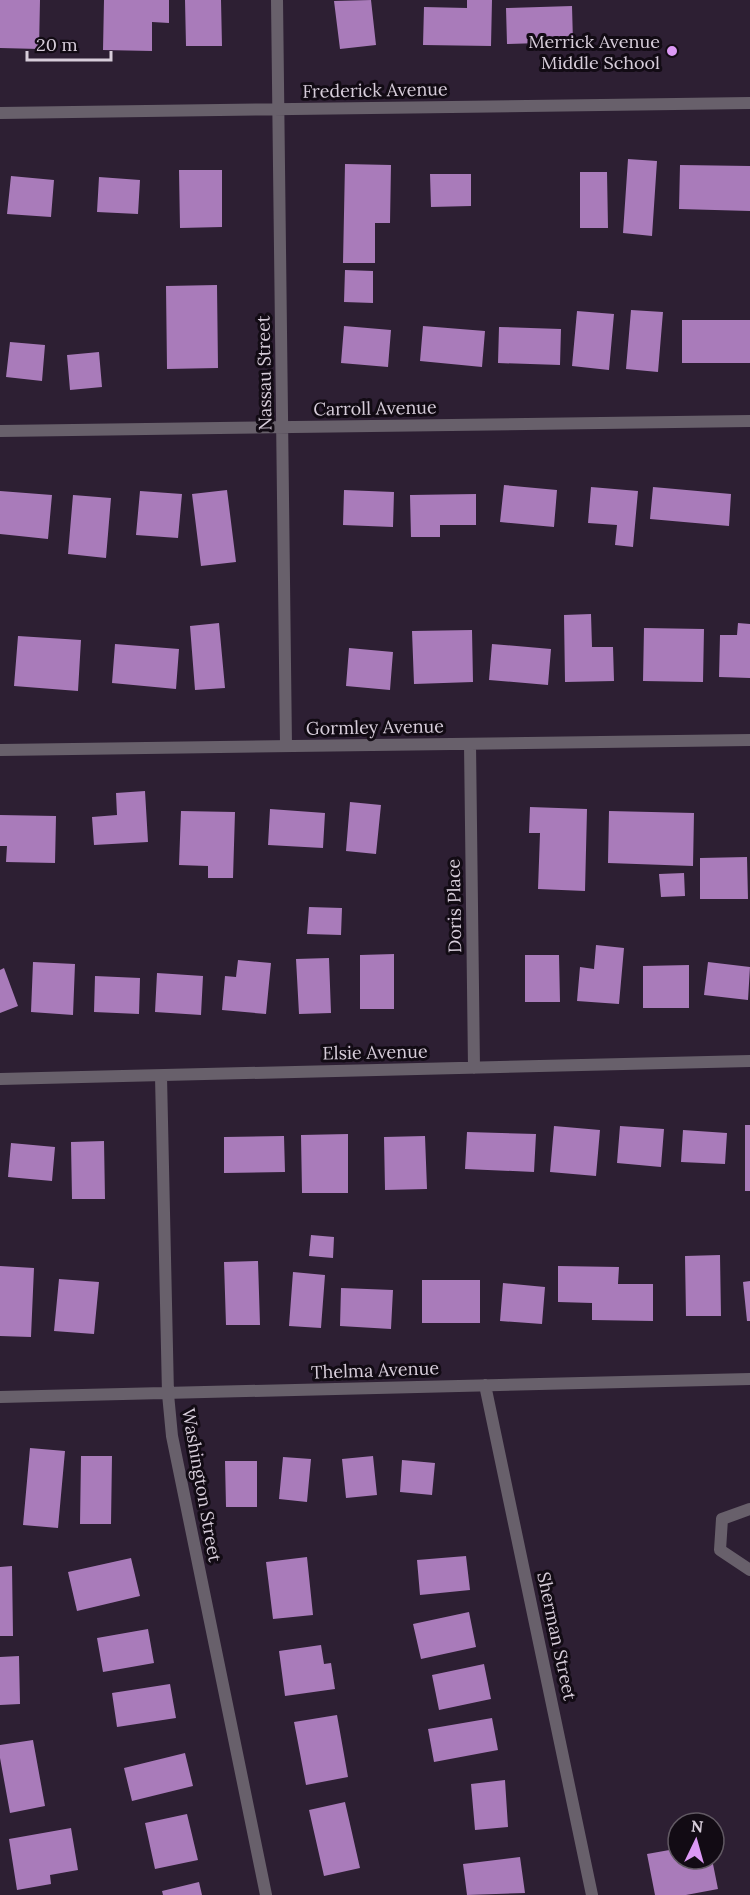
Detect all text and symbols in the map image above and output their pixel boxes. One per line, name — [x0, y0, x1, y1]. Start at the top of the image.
scale bar — [27, 24, 111, 62]
place label: Merrick Avenue Middle School — [528, 30, 660, 74]
text: 20 m — [36, 33, 78, 56]
marker: Merrick Avenue Middle School — [665, 44, 679, 58]
street label: Frederick Avenue — [302, 77, 448, 103]
street label: Nassau Street — [251, 315, 277, 431]
street label: Carroll Avenue — [313, 395, 437, 421]
street label: Gormley Avenue — [306, 714, 444, 740]
street label: Doris Place — [442, 859, 466, 953]
street label: Elsie Avenue — [322, 1040, 428, 1064]
street label: Thelma Avenue — [311, 1356, 440, 1384]
street label: Washington Street — [177, 1406, 227, 1564]
street label: Sherman Street — [532, 1570, 582, 1702]
north arrow — [666, 1811, 726, 1871]
text: N — [690, 1816, 704, 1837]

